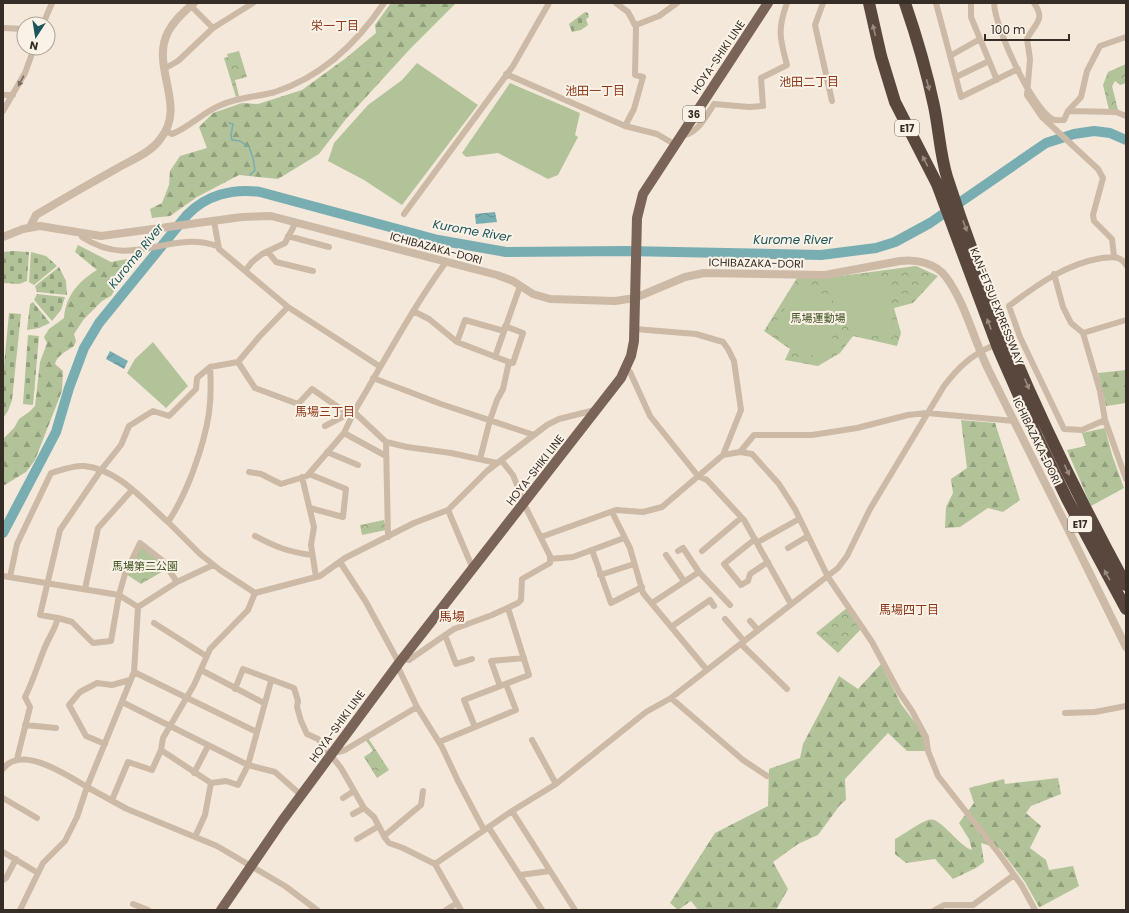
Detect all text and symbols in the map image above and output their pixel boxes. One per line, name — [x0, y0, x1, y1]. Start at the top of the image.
north arrow — [16, 16, 56, 56]
scale bar — [985, 16, 1069, 42]
district label: 栄一丁目 — [311, 17, 359, 34]
street label: HOYA-SHIKI LINE — [687, 17, 749, 97]
text: 100 m — [991, 21, 1025, 38]
one-way arrow — [871, 23, 877, 36]
text: N — [28, 37, 40, 54]
district label: 池田二丁目 — [779, 73, 839, 90]
one-way arrow — [18, 75, 24, 86]
one-way arrow — [925, 79, 931, 91]
district label: 池田一丁目 — [565, 82, 625, 99]
road number: 36 — [683, 106, 705, 122]
road number: E17 — [895, 120, 919, 136]
one-way arrow — [921, 155, 928, 167]
water label: Kurome River — [432, 215, 513, 246]
water label: Kurome River — [104, 219, 167, 292]
one-way arrow — [962, 220, 968, 232]
street label: ICHIBAZAKA-DORI — [388, 228, 484, 268]
water label: Kurome River — [753, 231, 833, 248]
street label: KAN-ETSU EXPRESSWAY — [966, 245, 1028, 367]
street label: ICHIBAZAKA-DORI — [708, 254, 804, 272]
park label: 馬場運動場 — [791, 310, 846, 326]
one-way arrow — [985, 318, 991, 330]
one-way arrow — [1023, 378, 1030, 390]
street label: ICHIBAZAKA-DORI — [1009, 395, 1065, 487]
district label: 馬場三丁目 — [295, 403, 355, 420]
street label: HOYA-SHIKI LINE — [502, 431, 568, 509]
one-way arrow — [1064, 465, 1070, 476]
road number: E17 — [1068, 516, 1092, 532]
park label: 馬場第二公園 — [112, 558, 178, 574]
one-way arrow — [1103, 569, 1110, 581]
district label: 馬場四丁目 — [879, 601, 939, 618]
district label: 馬場 — [439, 607, 465, 626]
street label: HOYA-SHIKI LINE — [305, 687, 369, 765]

